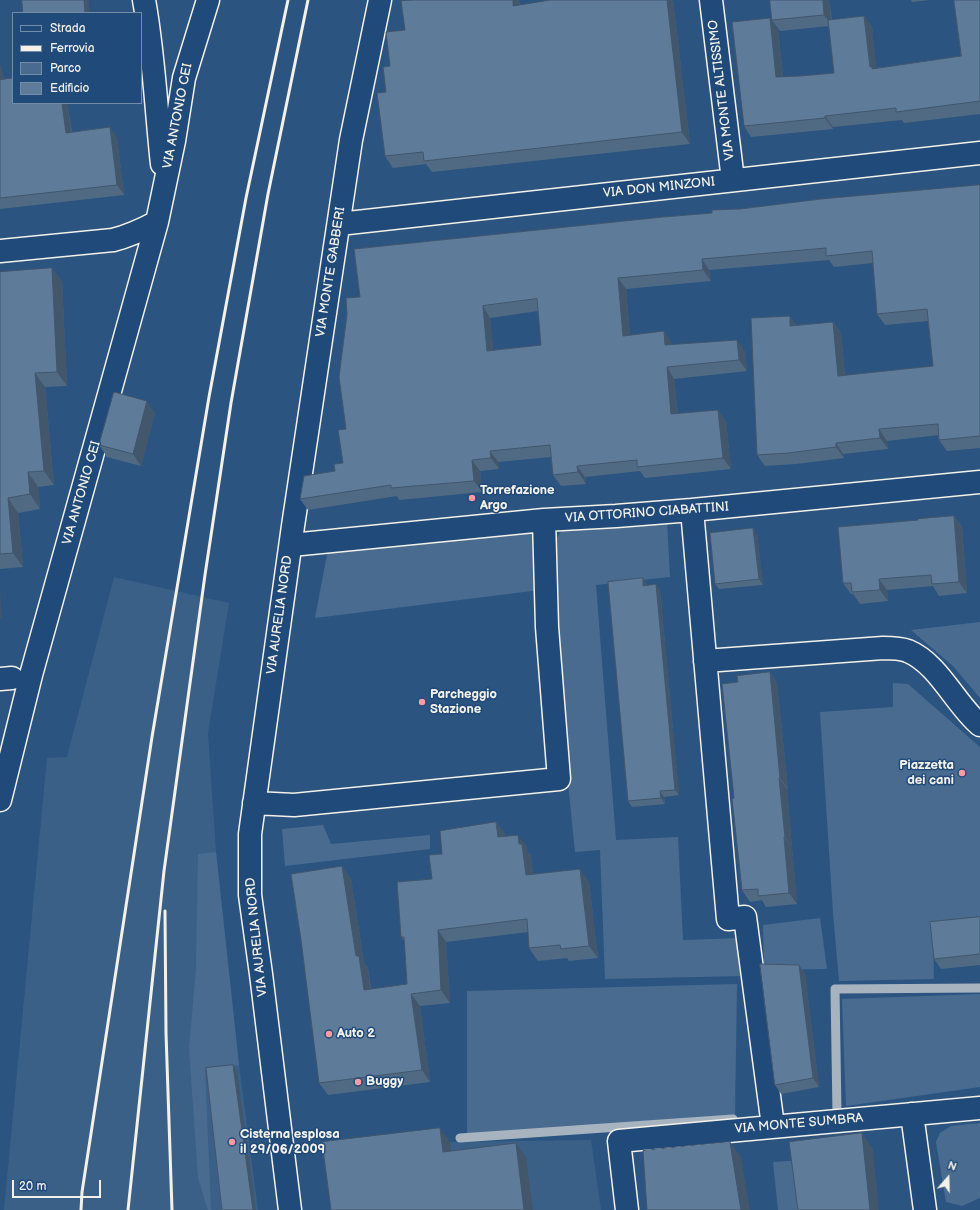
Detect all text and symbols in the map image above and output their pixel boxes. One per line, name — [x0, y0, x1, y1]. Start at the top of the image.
legend — [12, 12, 142, 104]
street label: VIA MONTE ALTISSIMO — [706, 19, 738, 161]
text: Strada — [50, 21, 86, 36]
text: Ferrovia — [50, 41, 94, 56]
text: Parco — [50, 61, 81, 76]
street label: VIA ANTONIO CEI — [160, 62, 196, 170]
text: Edificio — [50, 81, 89, 96]
street label: VIA DON MINZONI — [602, 174, 716, 202]
street label: VIA MONTE GABBERI — [313, 206, 349, 338]
street label: VIA ANTONIO CEI — [60, 439, 104, 547]
place label: Torrefazione Argo — [480, 483, 555, 514]
marker: Torrefazione Argo — [467, 493, 477, 503]
street label: VIA OTTORINO CIABATTINI — [565, 499, 729, 527]
street label: VIA AURELIA NORD — [264, 555, 296, 675]
place label: Parcheggio Stazione — [430, 687, 497, 718]
marker: Parcheggio Stazione — [417, 697, 427, 707]
place label: Piazzetta dei cani — [899, 758, 954, 789]
marker: Piazzetta dei cani — [957, 768, 967, 778]
street label: VIA AURELIA NORD — [243, 877, 271, 997]
place label: Auto 2 — [337, 1026, 375, 1042]
marker: Auto 2 — [324, 1029, 334, 1039]
place label: Buggy — [366, 1074, 403, 1090]
marker: Buggy — [353, 1077, 363, 1087]
street label: VIA MONTE SUMBRA — [734, 1111, 864, 1137]
place label: Cisterna esplosa il 29/06/2009 — [240, 1127, 340, 1158]
marker: Cisterna esplosa il 29/06/2009 — [227, 1137, 237, 1147]
north arrow — [928, 1158, 968, 1198]
text: N — [946, 1159, 958, 1174]
scale bar — [14, 1172, 103, 1198]
text: 20 m — [19, 1179, 46, 1194]

